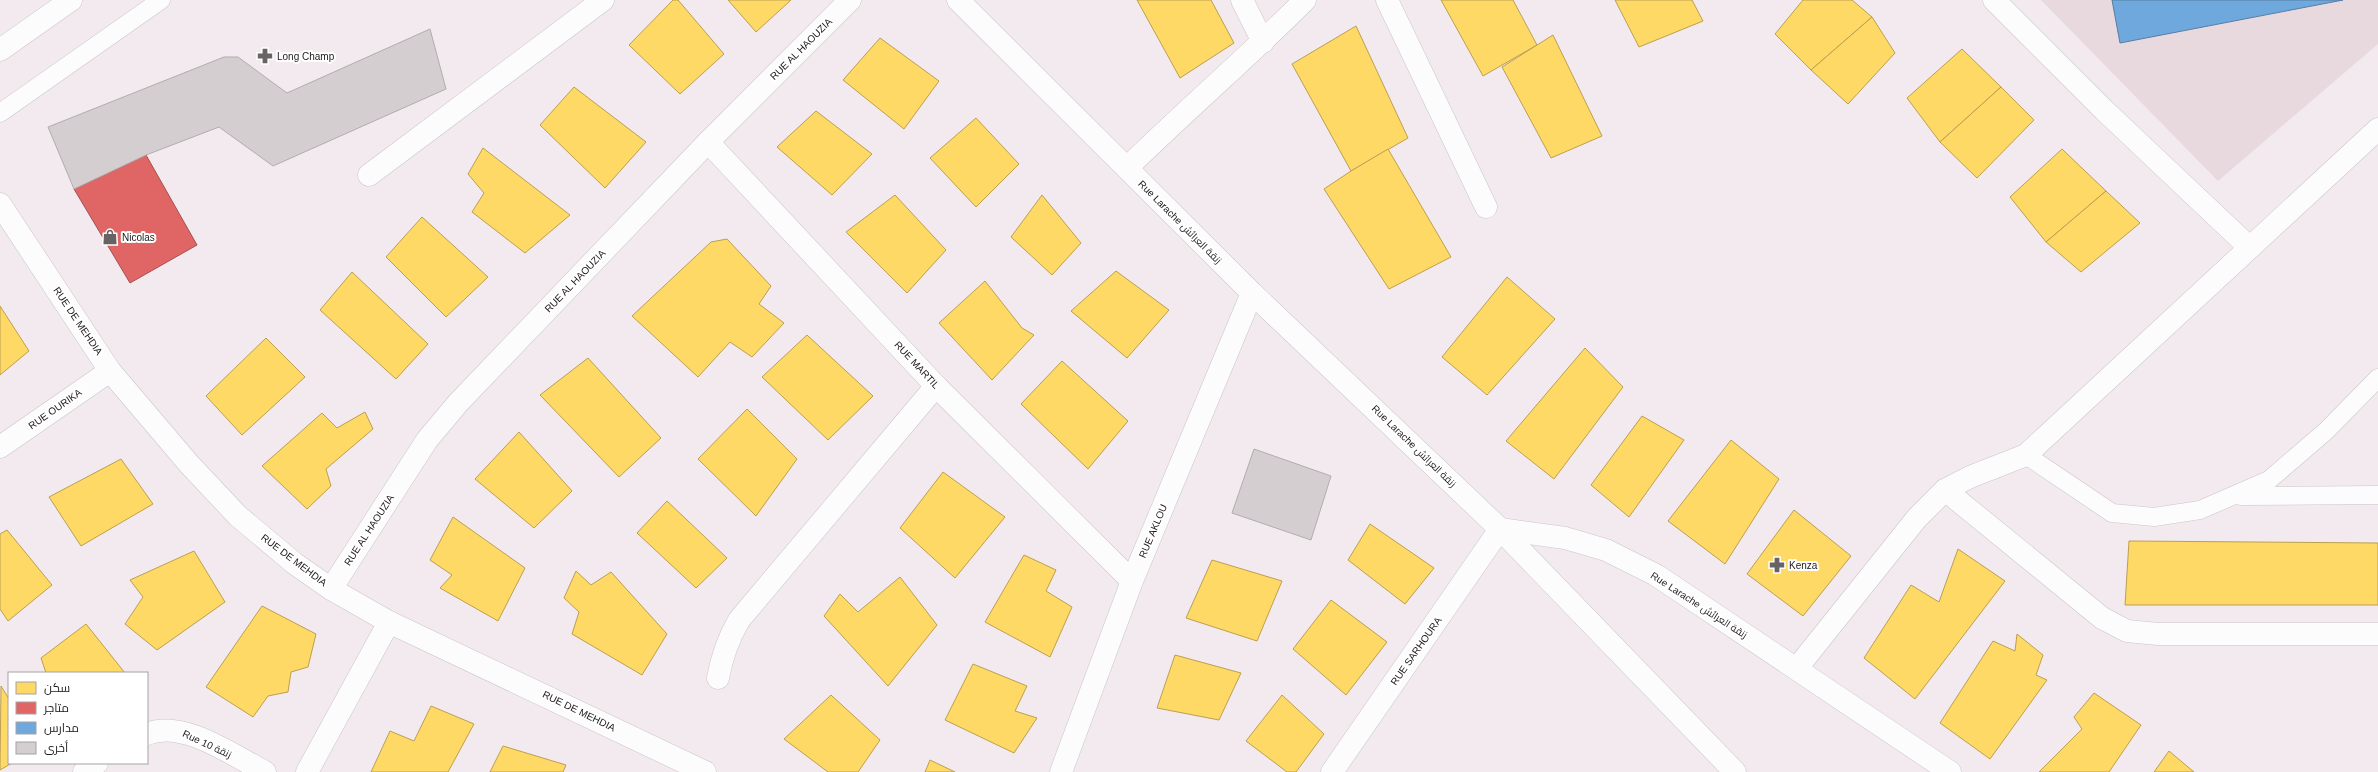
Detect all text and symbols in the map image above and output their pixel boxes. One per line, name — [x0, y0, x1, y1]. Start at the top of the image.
street label: RUE AL HAOUZIA — [768, 16, 834, 82]
pharmacy icon: Long Champ — [256, 47, 274, 65]
place label: Long Champ — [277, 51, 335, 62]
street label: Rue Larache زنقة العرائش — [1135, 178, 1224, 267]
shop icon: Nicolas — [101, 228, 119, 246]
place label: Nicolas — [122, 232, 155, 243]
street label: RUE AL HAOUZIA — [542, 247, 608, 314]
street label: RUE DE MEHDIA — [51, 285, 105, 357]
street label: RUE MARTIL — [892, 339, 942, 391]
street label: RUE OURIKA — [26, 386, 84, 431]
street label: Rue Larache زنقة العرائش — [1369, 403, 1458, 490]
street label: RUE AL HAOUZIA — [342, 492, 396, 568]
street label: RUE AKLOU — [1137, 503, 1169, 559]
street label: RUE DE MEHDIA — [259, 532, 329, 588]
pharmacy icon: Kenza — [1768, 556, 1786, 574]
place label: Kenza — [1789, 560, 1818, 571]
street label: Rue Larache زنقة العرائش — [1648, 570, 1749, 641]
street label: RUE SARHOURA — [1388, 615, 1444, 687]
legend — [8, 672, 148, 764]
text: سكن — [44, 681, 70, 695]
street label: RUE DE MEHDIA — [541, 689, 617, 734]
text: متاجر — [43, 701, 69, 715]
text: مدارس — [44, 721, 79, 735]
street label: Rue 10 زنقة — [181, 728, 233, 760]
text: أخرى — [44, 740, 68, 755]

